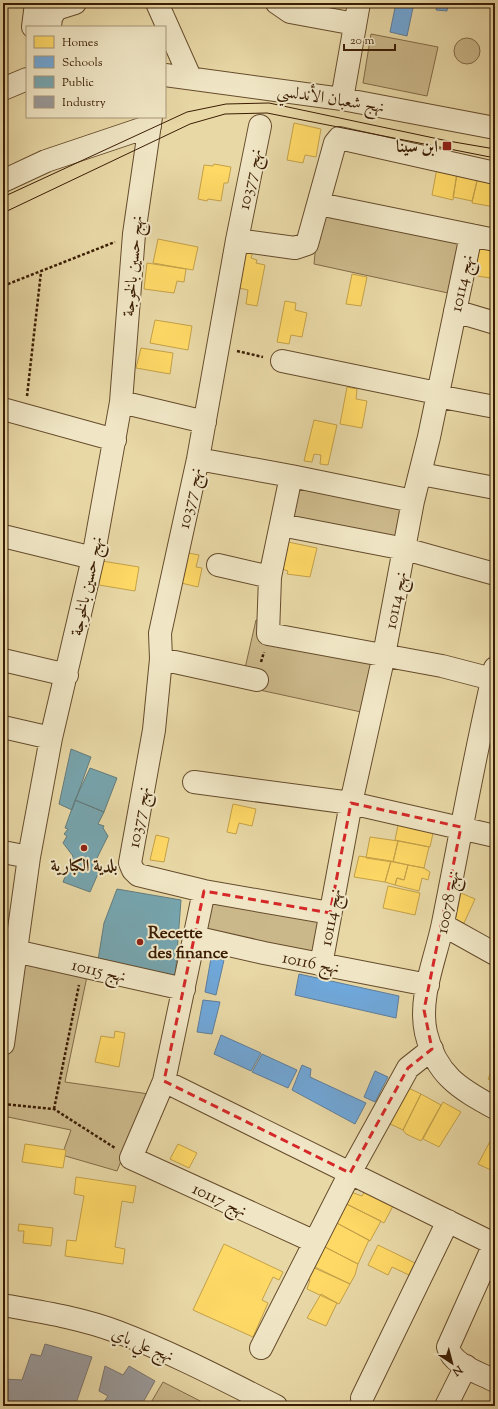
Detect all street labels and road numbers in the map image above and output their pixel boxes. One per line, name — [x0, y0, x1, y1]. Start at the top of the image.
street label: نهج شعبان الأندلسي — [275, 79, 386, 122]
street label: نهج 10377 — [233, 147, 271, 213]
street label: نهج حسين بالخوجة — [118, 215, 152, 318]
street label: نهج 10114 — [445, 253, 483, 315]
street label: نهج 10377 — [173, 466, 211, 532]
street label: نهج حسين بالخوجة — [66, 534, 112, 639]
street label: نهج 10114 — [380, 570, 416, 632]
street label: نهج 10377 — [123, 785, 159, 850]
street label: نهج 10078 — [431, 869, 469, 937]
street label: نهج 10114 — [315, 887, 351, 948]
street label: نهج 10116 — [279, 947, 341, 983]
street label: نهج 10115 — [68, 954, 128, 992]
street label: نهج 10117 — [187, 1178, 251, 1226]
street label: نهج علي باي — [106, 1323, 177, 1372]

